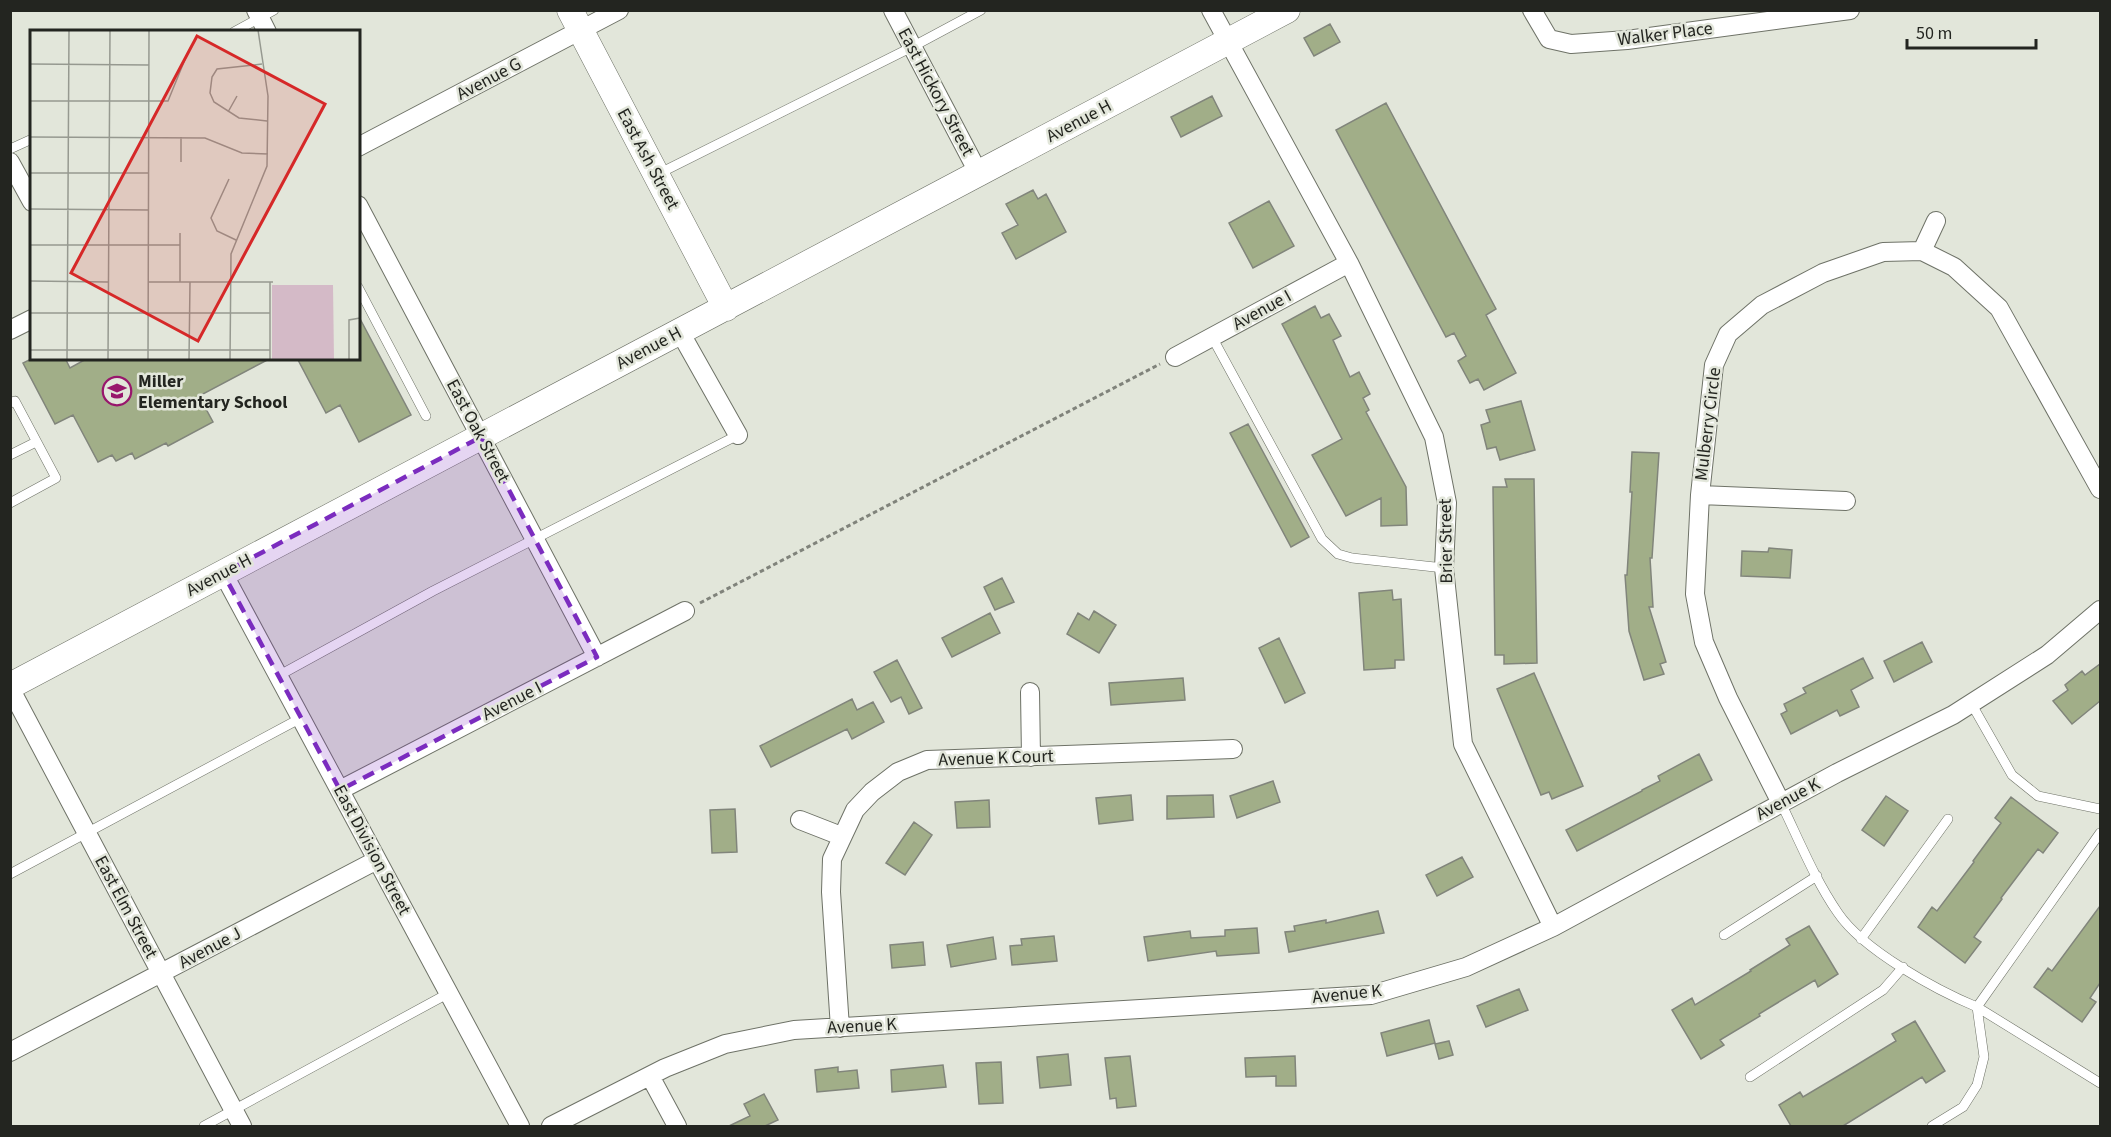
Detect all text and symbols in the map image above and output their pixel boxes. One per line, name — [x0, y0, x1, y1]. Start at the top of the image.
scale bar — [1907, 12, 2036, 50]
street label: Walker Place — [1616, 16, 1714, 52]
text: 50 m — [1916, 21, 1952, 46]
street label: East Hickory Street — [892, 23, 980, 161]
inset map — [30, 30, 360, 360]
street label: Avenue G — [452, 51, 526, 107]
street label: Avenue H — [1042, 93, 1116, 149]
street label: East Ash Street — [611, 104, 685, 214]
street label: Avenue I — [1228, 284, 1296, 336]
street label: Avenue H — [612, 320, 686, 376]
street label: Mulberry Circle — [1689, 366, 1727, 482]
place label: Miller Elementary School — [138, 369, 288, 415]
school or university icon: Miller Elementary School — [101, 375, 133, 407]
street label: East Oak Street — [440, 375, 516, 487]
street label: Brier Street — [1433, 498, 1459, 584]
street label: Avenue H — [182, 547, 256, 603]
street label: Avenue I — [478, 675, 546, 727]
street label: Avenue K Court — [938, 743, 1054, 773]
street label: Avenue K — [1751, 771, 1825, 826]
street label: East Division Street — [327, 781, 417, 919]
street label: East Elm Street — [88, 851, 164, 963]
street label: Avenue J — [174, 921, 246, 975]
street label: Avenue K — [1311, 978, 1383, 1010]
street label: Avenue K — [827, 1012, 898, 1040]

